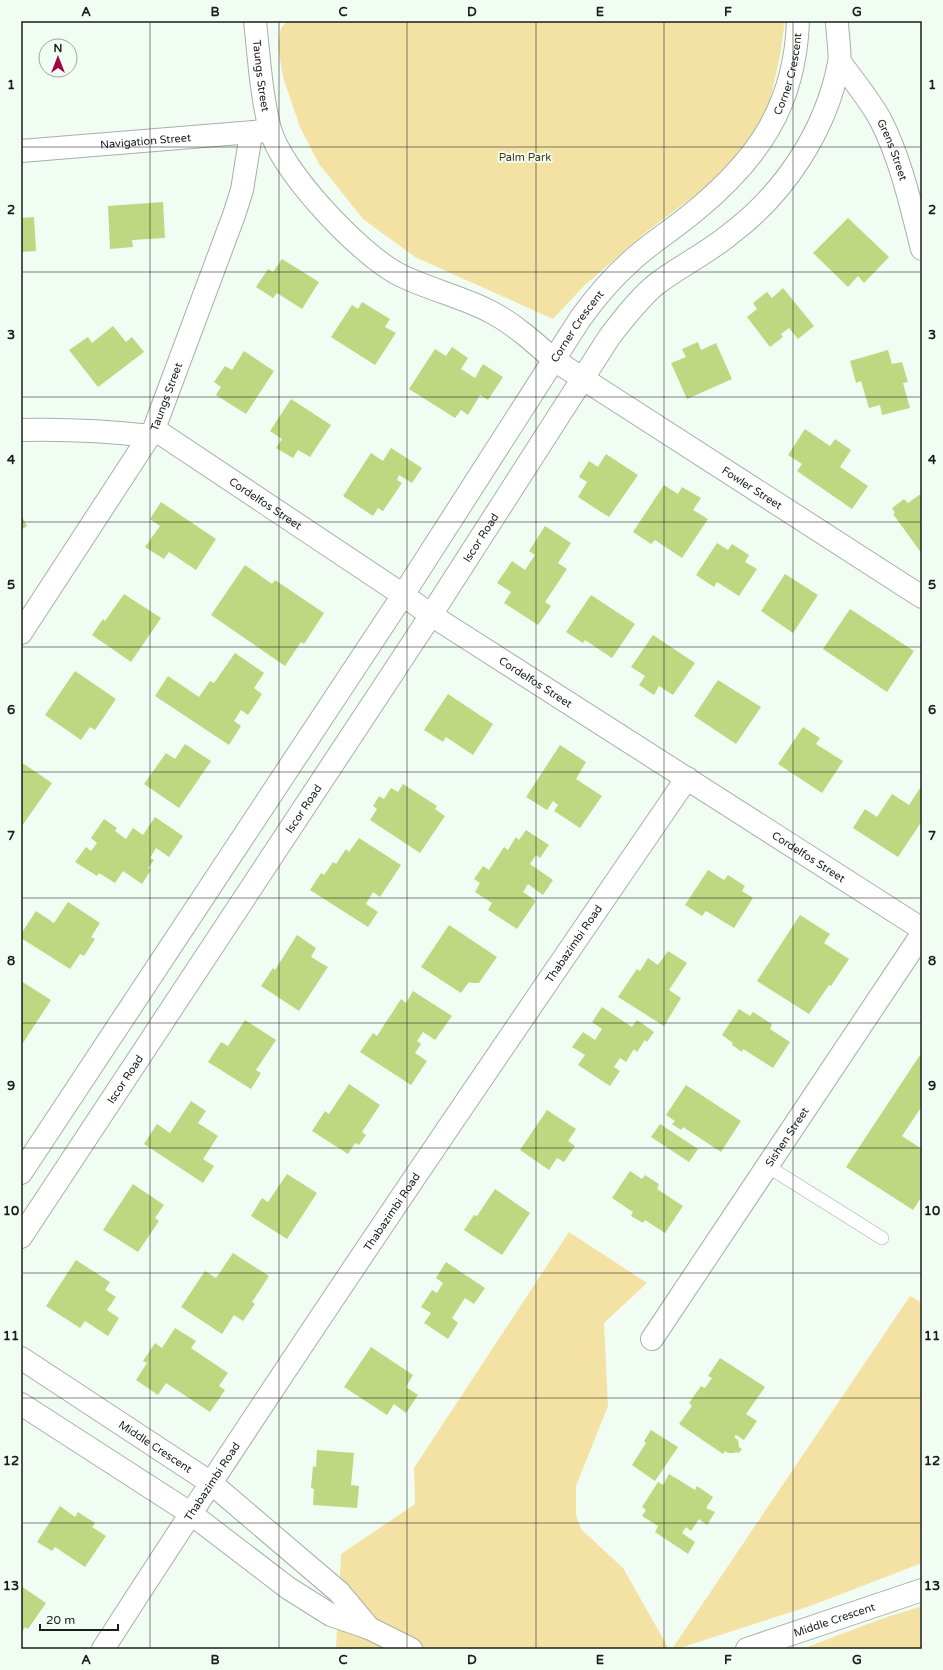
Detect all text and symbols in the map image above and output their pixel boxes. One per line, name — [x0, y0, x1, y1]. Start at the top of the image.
text: A — [81, 4, 91, 20]
text: B — [210, 4, 220, 20]
text: C — [338, 4, 348, 20]
text: D — [467, 4, 477, 20]
text: E — [596, 4, 604, 20]
text: F — [724, 4, 732, 20]
text: G — [852, 4, 862, 20]
street label: Corner Crescent — [771, 32, 804, 117]
north arrow — [38, 38, 78, 78]
street label: Taungs Street — [250, 39, 272, 113]
text: N — [54, 42, 62, 55]
text: 1 — [7, 77, 15, 93]
text: 1 — [928, 77, 936, 93]
street label: Grens Street — [874, 117, 910, 182]
street label: Navigation Street — [100, 131, 192, 151]
park label: Palm Park — [499, 151, 551, 164]
text: 2 — [7, 202, 15, 218]
text: 2 — [928, 202, 936, 218]
street label: Corner Crescent — [548, 288, 607, 365]
text: 3 — [7, 327, 15, 343]
text: 3 — [928, 327, 936, 343]
street label: Taungs Street — [148, 361, 185, 433]
text: 4 — [7, 452, 16, 468]
text: 4 — [928, 452, 937, 468]
street label: Fowler Street — [719, 464, 784, 512]
street label: Cordelfos Street — [226, 475, 304, 533]
street label: Iscor Road — [461, 511, 502, 565]
text: 5 — [7, 577, 15, 593]
text: 5 — [928, 577, 936, 593]
street label: Cordelfos Street — [496, 654, 575, 711]
text: 6 — [7, 702, 15, 718]
text: 6 — [928, 702, 936, 718]
street label: Iscor Road — [283, 782, 325, 836]
text: 7 — [7, 828, 15, 844]
text: 7 — [928, 828, 936, 844]
street label: Cordelfos Street — [769, 829, 847, 885]
street label: Thabazimbi Road — [543, 903, 605, 985]
text: 8 — [7, 953, 15, 969]
text: 8 — [928, 953, 936, 969]
street label: Iscor Road — [105, 1053, 146, 1106]
text: 9 — [7, 1078, 15, 1094]
text: 9 — [928, 1078, 936, 1094]
street label: Sishen Street — [763, 1105, 812, 1169]
street label: Thabazimbi Road — [361, 1170, 423, 1253]
text: 10 — [3, 1203, 19, 1219]
text: 10 — [924, 1203, 940, 1219]
text: 11 — [3, 1328, 19, 1344]
text: 11 — [924, 1328, 940, 1344]
street label: Middle Crescent — [116, 1418, 194, 1476]
street label: Thabazimbi Road — [182, 1440, 243, 1523]
text: 12 — [3, 1453, 19, 1469]
text: 12 — [924, 1453, 940, 1469]
text: 13 — [3, 1578, 19, 1594]
text: 13 — [924, 1578, 940, 1594]
street label: Middle Crescent — [792, 1600, 877, 1640]
scale bar — [40, 1606, 118, 1632]
text: 20 m — [46, 1613, 75, 1627]
text: A — [81, 1652, 91, 1668]
text: B — [210, 1652, 220, 1668]
text: C — [338, 1652, 348, 1668]
text: D — [467, 1652, 477, 1668]
text: E — [596, 1652, 604, 1668]
text: F — [724, 1652, 732, 1668]
text: G — [852, 1652, 862, 1668]

